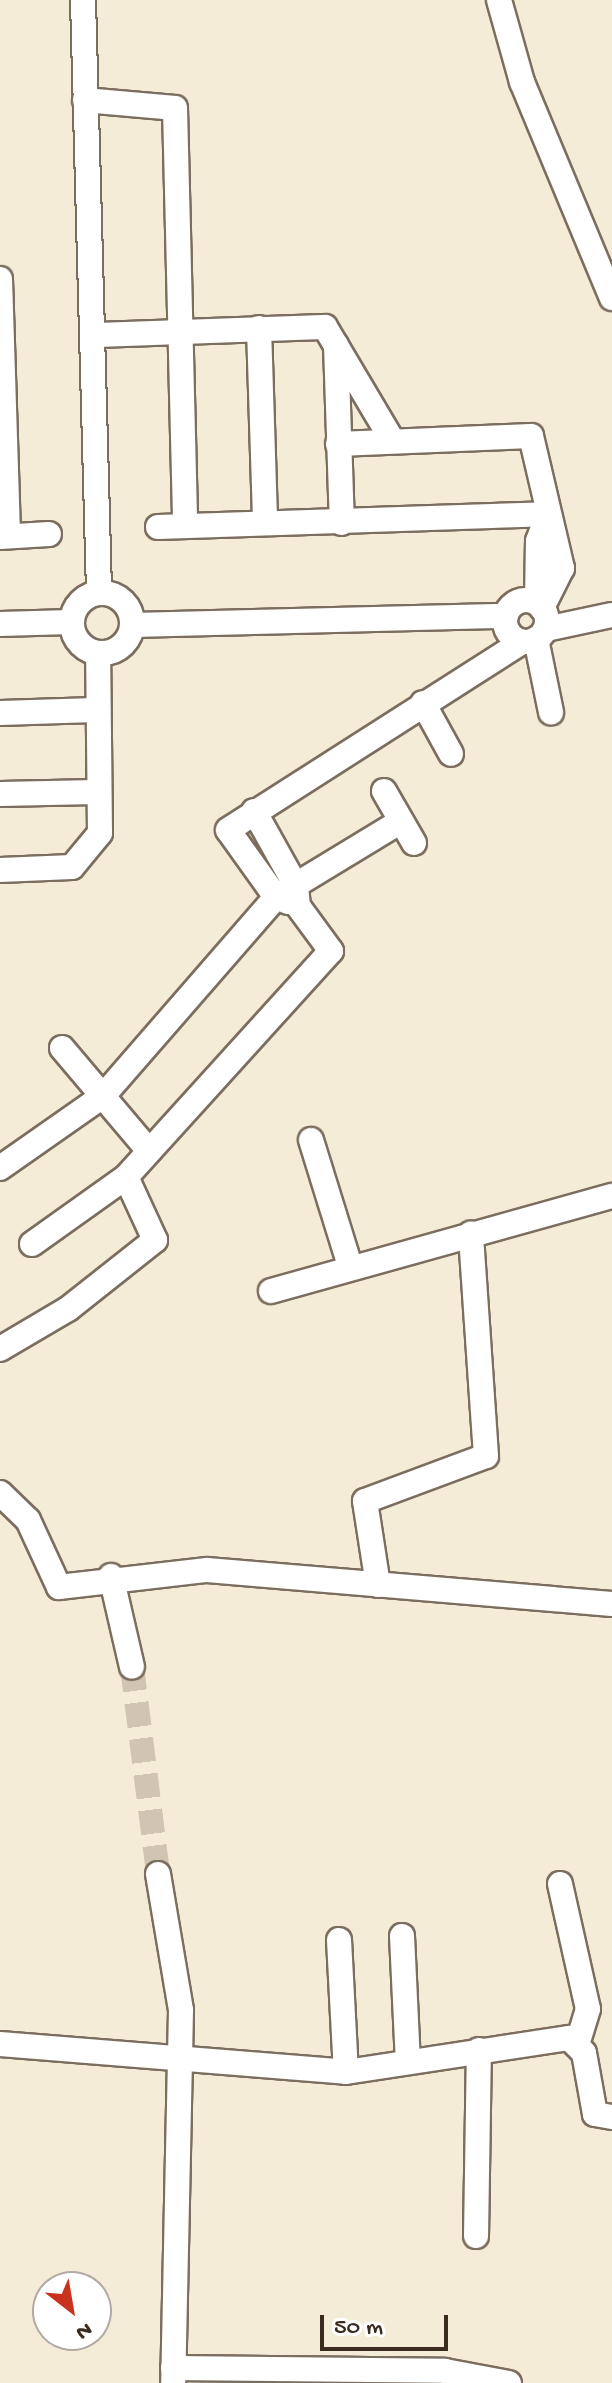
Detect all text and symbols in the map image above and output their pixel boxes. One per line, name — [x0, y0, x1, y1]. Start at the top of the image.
north arrow — [32, 2271, 112, 2351]
scale bar — [324, 2299, 452, 2349]
text: 50 m — [334, 2314, 383, 2343]
text: N — [70, 2315, 96, 2345]

